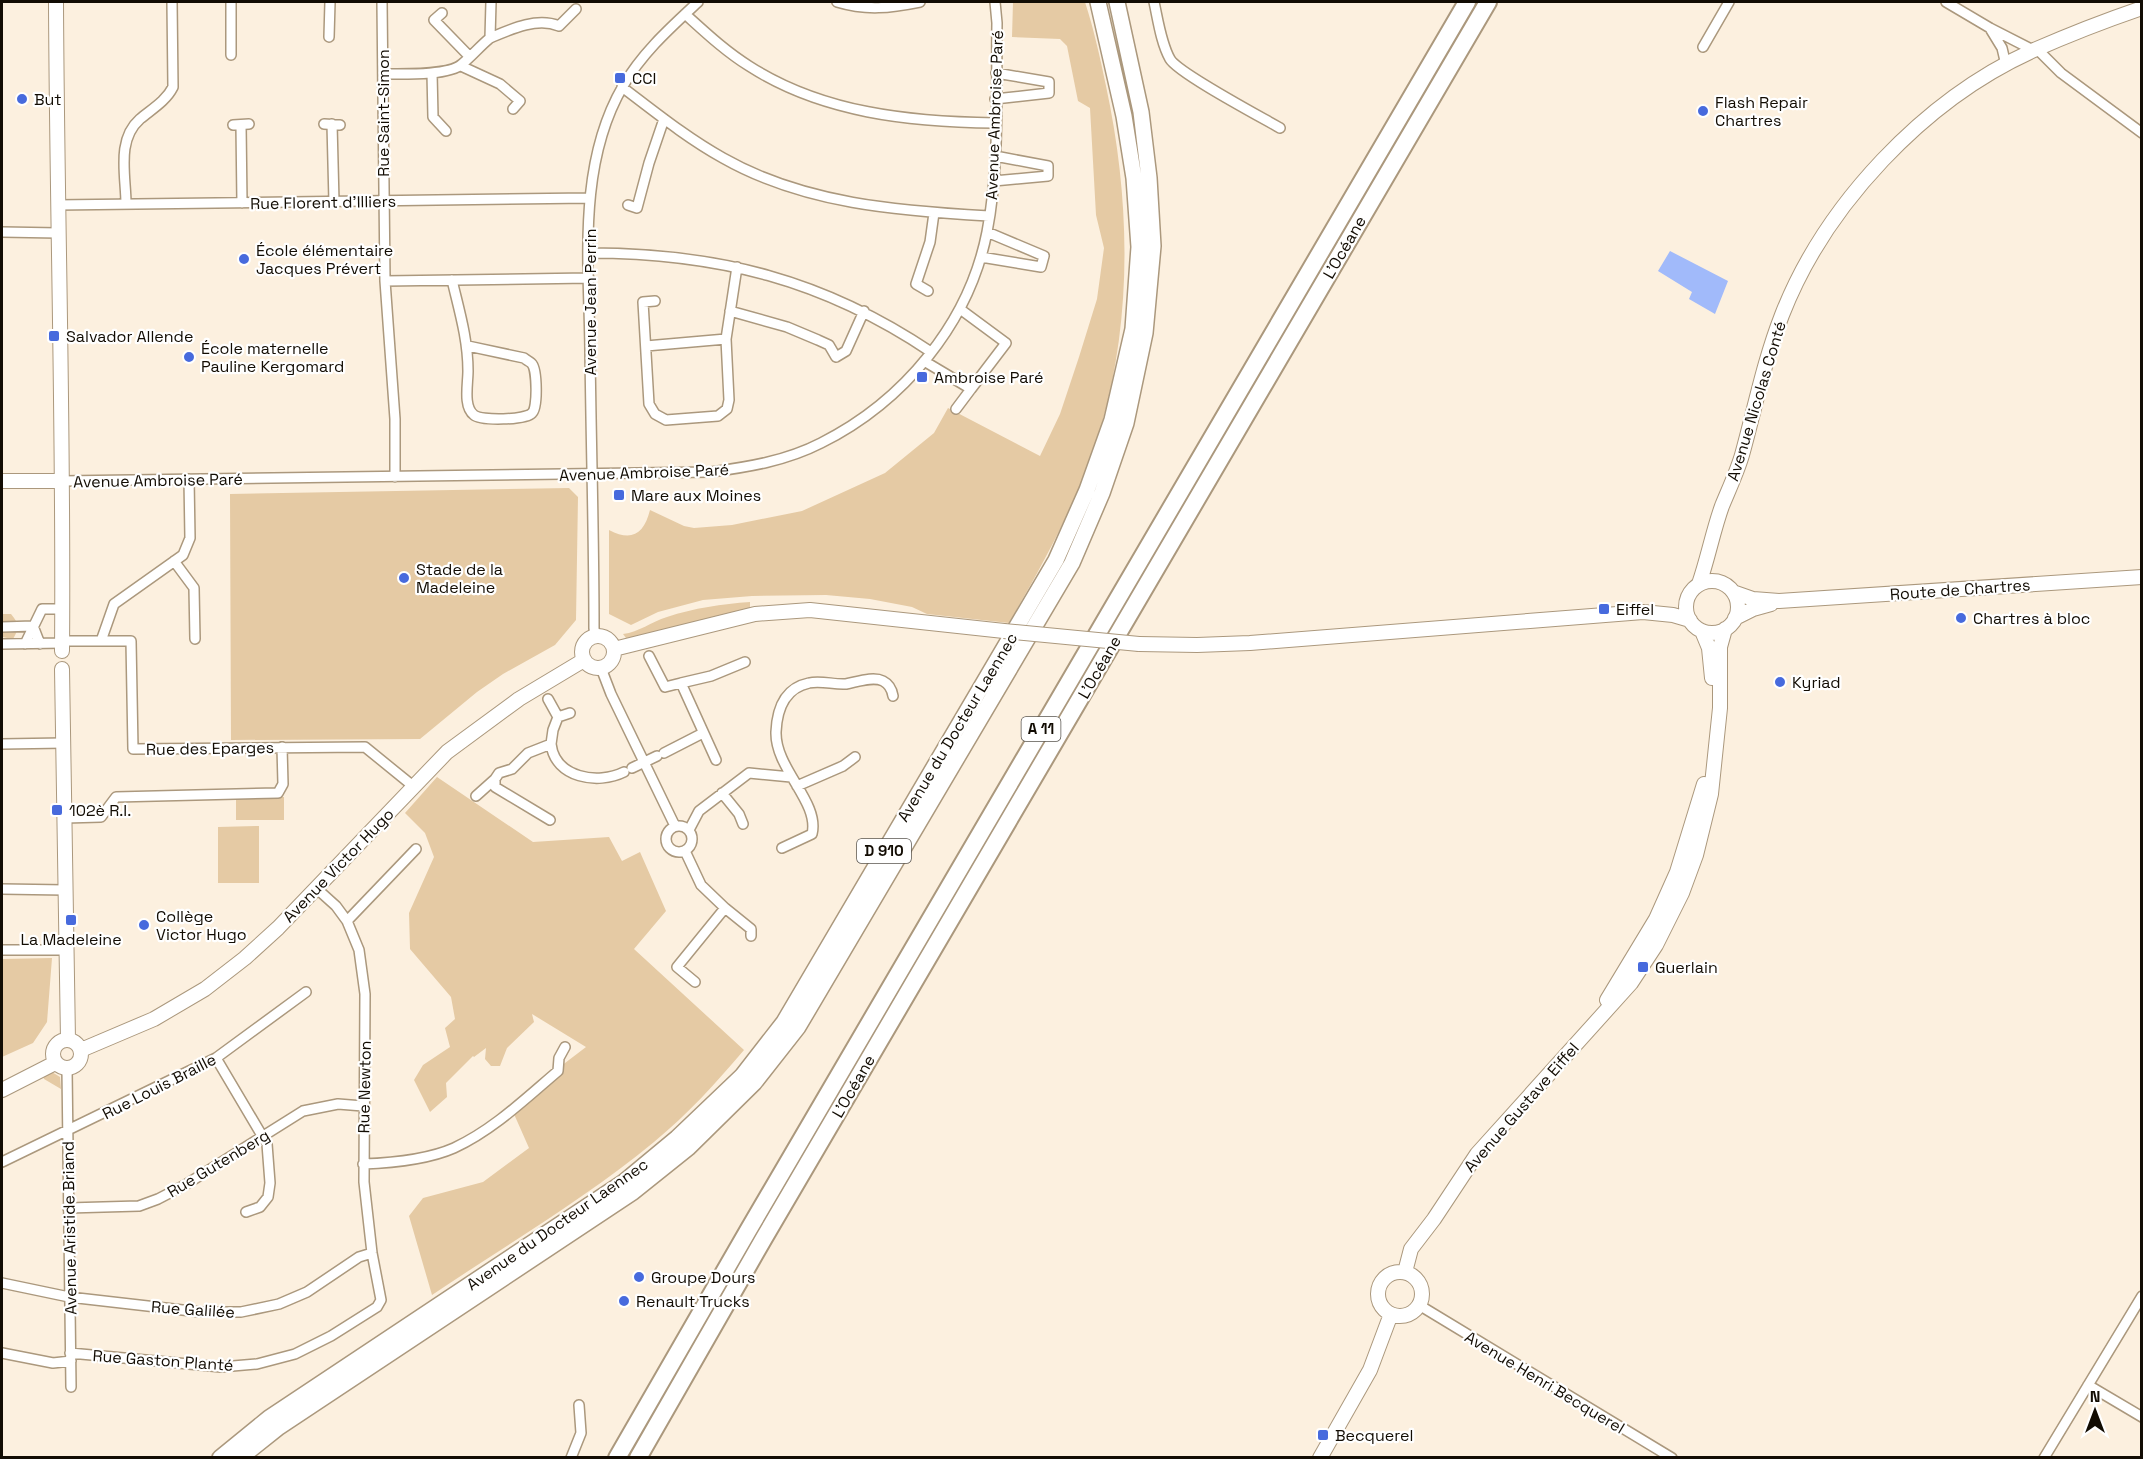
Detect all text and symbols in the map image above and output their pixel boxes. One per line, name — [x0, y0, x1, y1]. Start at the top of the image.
street label: Avenue Ambroise Paré — [981, 30, 1008, 200]
street label: Rue Saint-Simon — [373, 49, 394, 177]
place label: CCI — [632, 68, 656, 89]
marker: CCI — [613, 71, 627, 85]
place label: But — [34, 89, 62, 110]
marker: But — [15, 92, 29, 106]
place label: Flash Repair Chartres — [1715, 92, 1808, 131]
marker: Flash Repair Chartres — [1696, 104, 1710, 118]
street label: Rue Florent d'Illiers — [250, 191, 396, 214]
street label: L’Océane — [1318, 212, 1371, 282]
street label: Avenue Jean Perrin — [580, 229, 601, 375]
place label: École élémentaire Jacques Prévert — [256, 240, 393, 279]
marker: École élémentaire Jacques Prévert — [237, 252, 251, 266]
street label: Avenue Nicolas Conté — [1722, 318, 1791, 484]
place label: Salvador Allende — [66, 326, 193, 347]
marker: Salvador Allende — [47, 329, 61, 343]
place label: École maternelle Pauline Kergomard — [201, 338, 344, 377]
marker: École maternelle Pauline Kergomard — [182, 350, 196, 364]
place label: Ambroise Paré — [934, 367, 1044, 388]
marker: Ambroise Paré — [915, 370, 929, 384]
street label: Avenue Ambroise Paré — [559, 459, 729, 486]
street label: Avenue Ambroise Paré — [73, 469, 243, 492]
place label: Mare aux Moines — [631, 485, 761, 506]
marker: Mare aux Moines — [612, 488, 626, 502]
place label: Stade de la Madeleine — [416, 559, 503, 598]
marker: Stade de la Madeleine — [397, 571, 411, 585]
street label: Route de Chartres — [1889, 574, 2031, 605]
place label: Eiffel — [1616, 599, 1654, 620]
marker: Eiffel — [1597, 602, 1611, 616]
place label: Chartres à bloc — [1973, 608, 2090, 629]
marker: Chartres à bloc — [1954, 611, 1968, 625]
street label: Avenue du Docteur Laennec — [893, 629, 1022, 826]
street label: L’Océane — [1073, 632, 1126, 702]
place label: Kyriad — [1792, 672, 1841, 693]
marker: Kyriad — [1773, 675, 1787, 689]
road number: A 11 — [1022, 717, 1060, 741]
street label: Rue des Eparges — [146, 737, 274, 760]
place label: 102è R.I. — [69, 800, 131, 821]
marker: 102è R.I. — [50, 803, 64, 817]
street label: Avenue Victor Hugo — [278, 804, 398, 927]
road number: D 910 — [857, 839, 911, 863]
place label: Collège Victor Hugo — [156, 906, 247, 945]
marker: La Madeleine — [64, 913, 78, 927]
marker: Collège Victor Hugo — [137, 918, 151, 932]
place label: La Madeleine — [20, 929, 122, 950]
place label: Guerlain — [1655, 957, 1718, 978]
marker: Guerlain — [1636, 960, 1650, 974]
street label: Avenue Gustave Eiffel — [1459, 1038, 1584, 1177]
street label: Rue Newton — [353, 1040, 376, 1134]
street label: Rue Louis Braille — [99, 1049, 220, 1124]
street label: L’Océane — [827, 1051, 880, 1121]
street label: Rue Gutenberg — [163, 1125, 273, 1202]
street label: Avenue Aristide Briand — [57, 1141, 82, 1315]
street label: Avenue du Docteur Laennec — [462, 1154, 652, 1295]
place label: Groupe Dours — [651, 1267, 755, 1288]
marker: Groupe Dours — [632, 1270, 646, 1284]
place label: Renault Trucks — [636, 1291, 750, 1312]
marker: Renault Trucks — [617, 1294, 631, 1308]
street label: Rue Galilée — [150, 1296, 236, 1323]
street label: Avenue Henri Becquerel — [1461, 1326, 1628, 1438]
street label: Rue Gaston Planté — [92, 1345, 234, 1376]
north arrow — [2065, 1381, 2125, 1441]
text: N — [2090, 1386, 2100, 1407]
place label: Becquerel — [1335, 1425, 1413, 1446]
marker: Becquerel — [1316, 1428, 1330, 1442]

